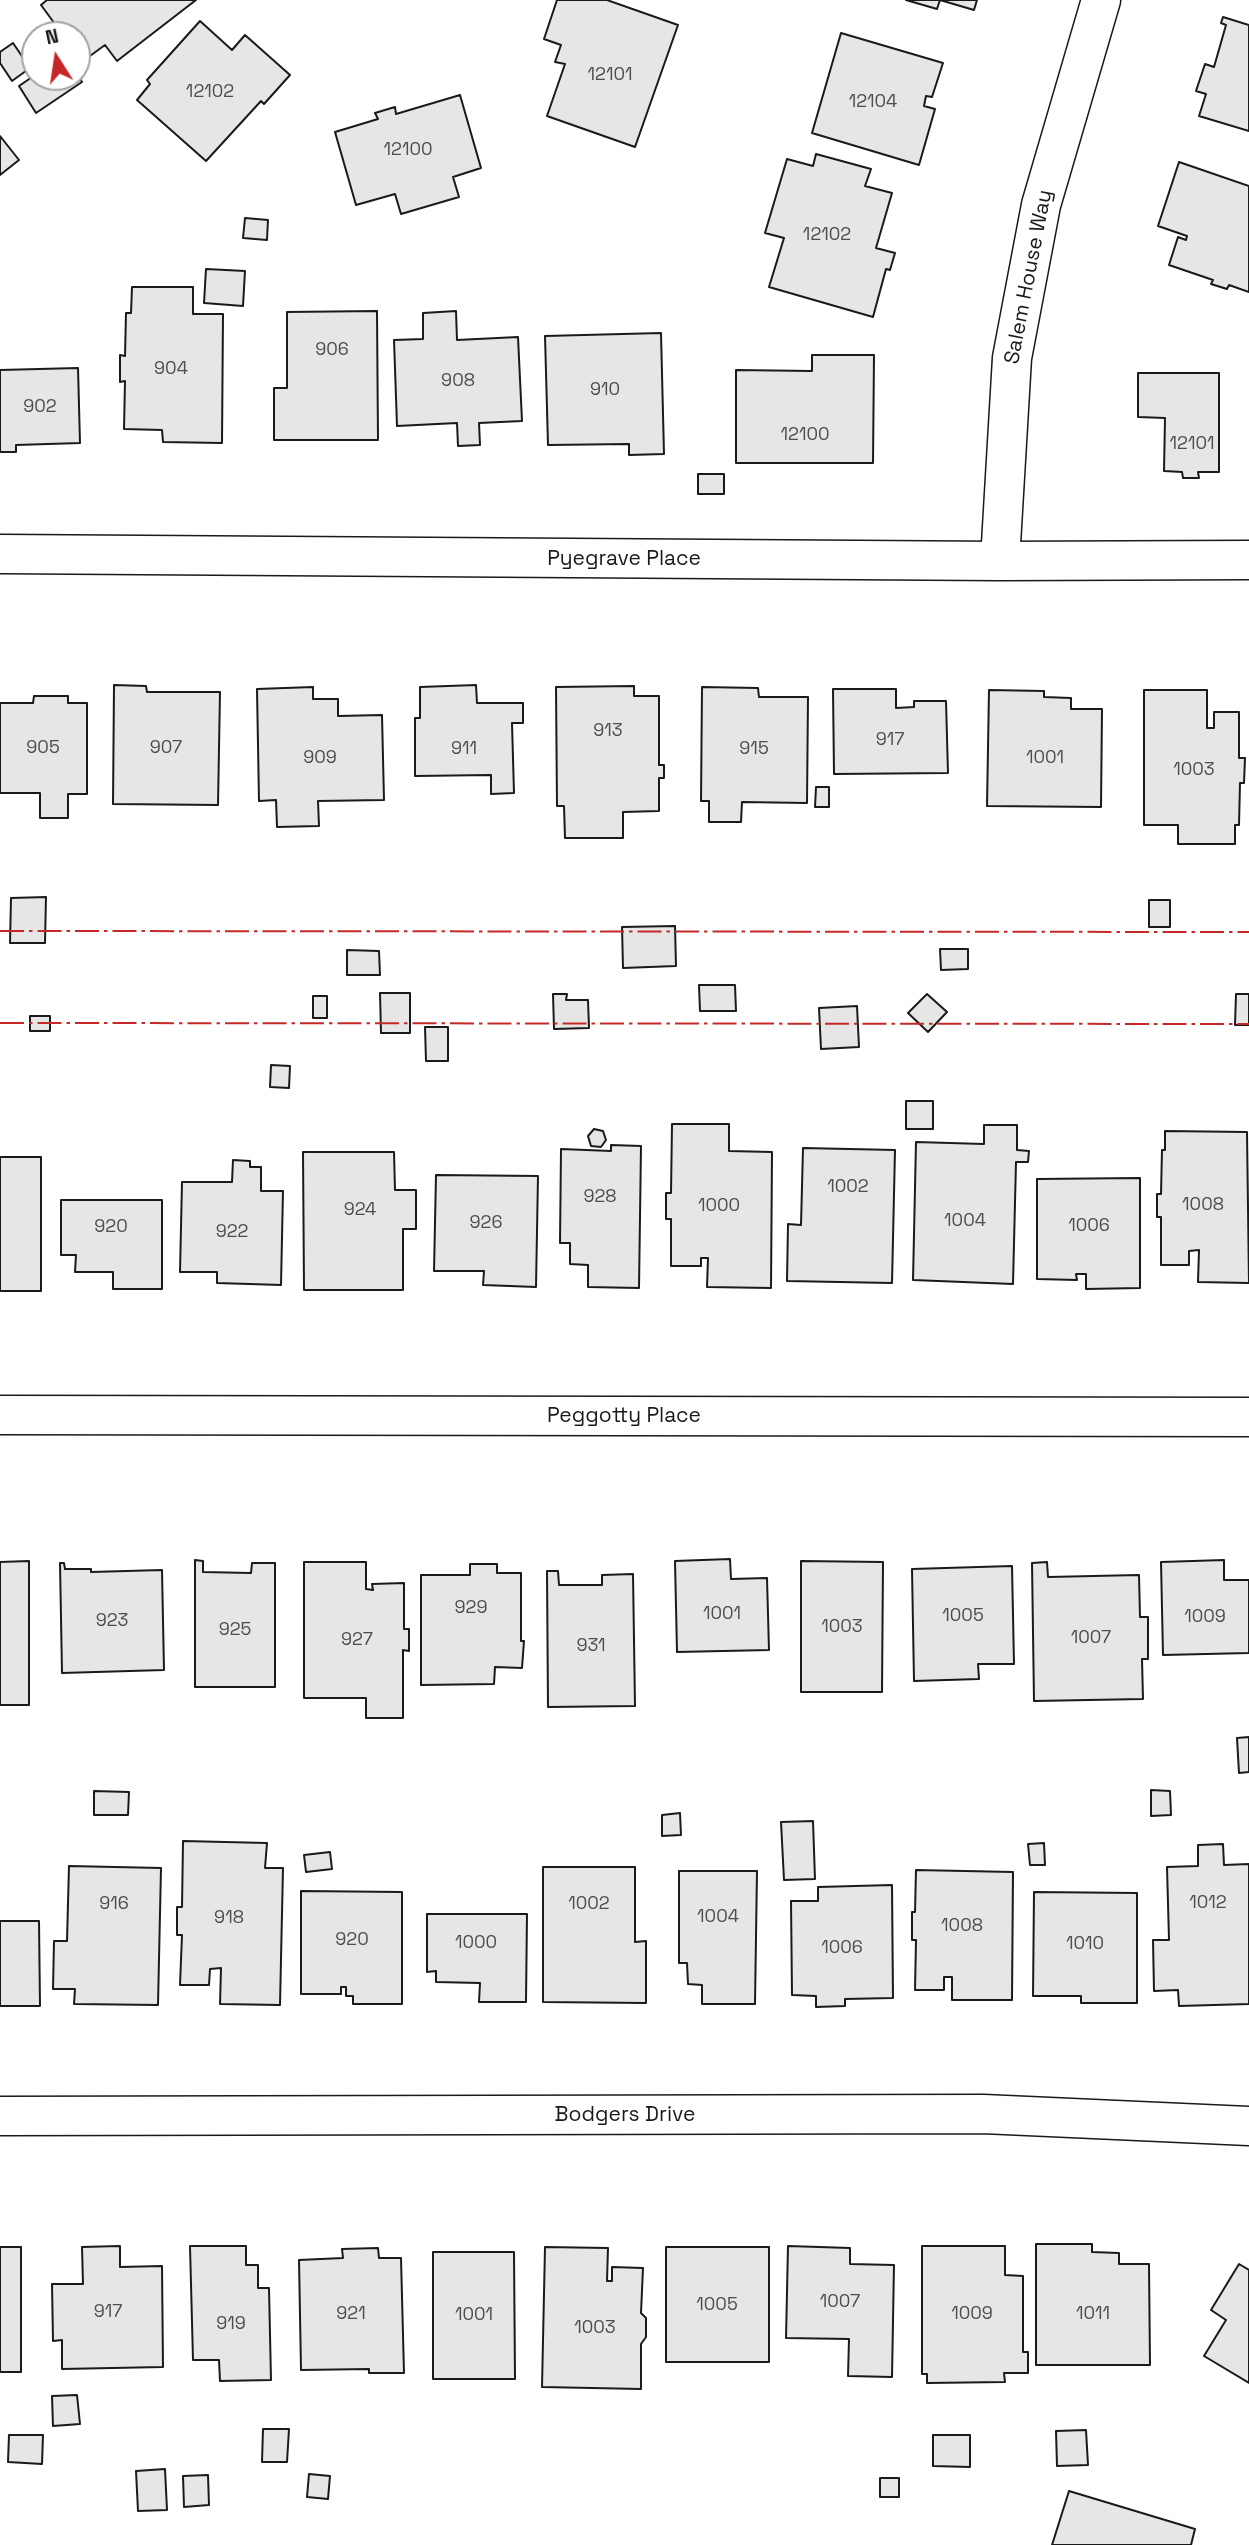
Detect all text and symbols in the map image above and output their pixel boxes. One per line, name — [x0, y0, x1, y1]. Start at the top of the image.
north arrow — [21, 21, 91, 91]
text: N — [43, 23, 61, 50]
house number: 12101 — [588, 64, 632, 86]
house number: 12102 — [186, 81, 234, 103]
house number: 12104 — [849, 91, 897, 113]
house number: 12100 — [384, 139, 432, 161]
street label: Salem House Way — [1000, 188, 1058, 366]
house number: 12102 — [803, 224, 851, 246]
house number: 906 — [315, 339, 349, 361]
house number: 904 — [154, 358, 188, 380]
house number: 908 — [441, 370, 475, 392]
house number: 910 — [590, 379, 620, 401]
house number: 902 — [23, 396, 57, 418]
house number: 12100 — [781, 424, 829, 446]
house number: 12101 — [1170, 433, 1214, 455]
street label: Pyegrave Place — [547, 546, 701, 572]
house number: 913 — [593, 720, 623, 742]
house number: 917 — [876, 729, 904, 751]
house number: 905 — [26, 737, 60, 759]
house number: 907 — [150, 737, 182, 759]
house number: 911 — [451, 738, 477, 760]
house number: 915 — [739, 738, 769, 760]
house number: 909 — [303, 747, 337, 769]
house number: 1001 — [1026, 747, 1064, 769]
house number: 1003 — [1173, 759, 1215, 781]
house number: 1002 — [827, 1176, 869, 1198]
house number: 928 — [583, 1186, 617, 1208]
house number: 1008 — [1182, 1194, 1224, 1216]
house number: 1000 — [698, 1195, 740, 1217]
house number: 924 — [344, 1199, 376, 1221]
house number: 1004 — [944, 1210, 986, 1232]
house number: 926 — [470, 1212, 502, 1234]
house number: 1006 — [1068, 1215, 1110, 1237]
house number: 920 — [94, 1216, 128, 1238]
house number: 922 — [216, 1221, 248, 1243]
street label: Peggotty Place — [547, 1403, 701, 1429]
house number: 929 — [455, 1597, 487, 1619]
house number: 1001 — [703, 1603, 741, 1625]
house number: 1005 — [942, 1605, 984, 1627]
house number: 1009 — [1184, 1606, 1226, 1628]
house number: 923 — [96, 1610, 128, 1632]
house number: 1003 — [821, 1616, 863, 1638]
house number: 925 — [219, 1619, 251, 1641]
house number: 1007 — [1071, 1627, 1111, 1649]
house number: 927 — [341, 1629, 373, 1651]
house number: 931 — [576, 1635, 606, 1657]
house number: 1012 — [1189, 1892, 1227, 1914]
house number: 916 — [99, 1893, 129, 1915]
house number: 1002 — [568, 1893, 610, 1915]
house number: 1004 — [697, 1906, 739, 1928]
house number: 918 — [214, 1907, 244, 1929]
house number: 1008 — [941, 1915, 983, 1937]
house number: 920 — [335, 1929, 369, 1951]
house number: 1000 — [455, 1932, 497, 1954]
house number: 1010 — [1066, 1933, 1104, 1955]
house number: 1006 — [821, 1937, 863, 1959]
street label: Bodgers Drive — [555, 2102, 695, 2128]
house number: 1007 — [820, 2291, 860, 2313]
house number: 1005 — [696, 2294, 738, 2316]
house number: 917 — [94, 2301, 122, 2323]
house number: 921 — [336, 2303, 366, 2325]
house number: 1009 — [951, 2303, 993, 2325]
house number: 1011 — [1076, 2303, 1110, 2325]
house number: 1001 — [455, 2304, 493, 2326]
house number: 919 — [216, 2313, 246, 2335]
house number: 1003 — [574, 2317, 616, 2339]

